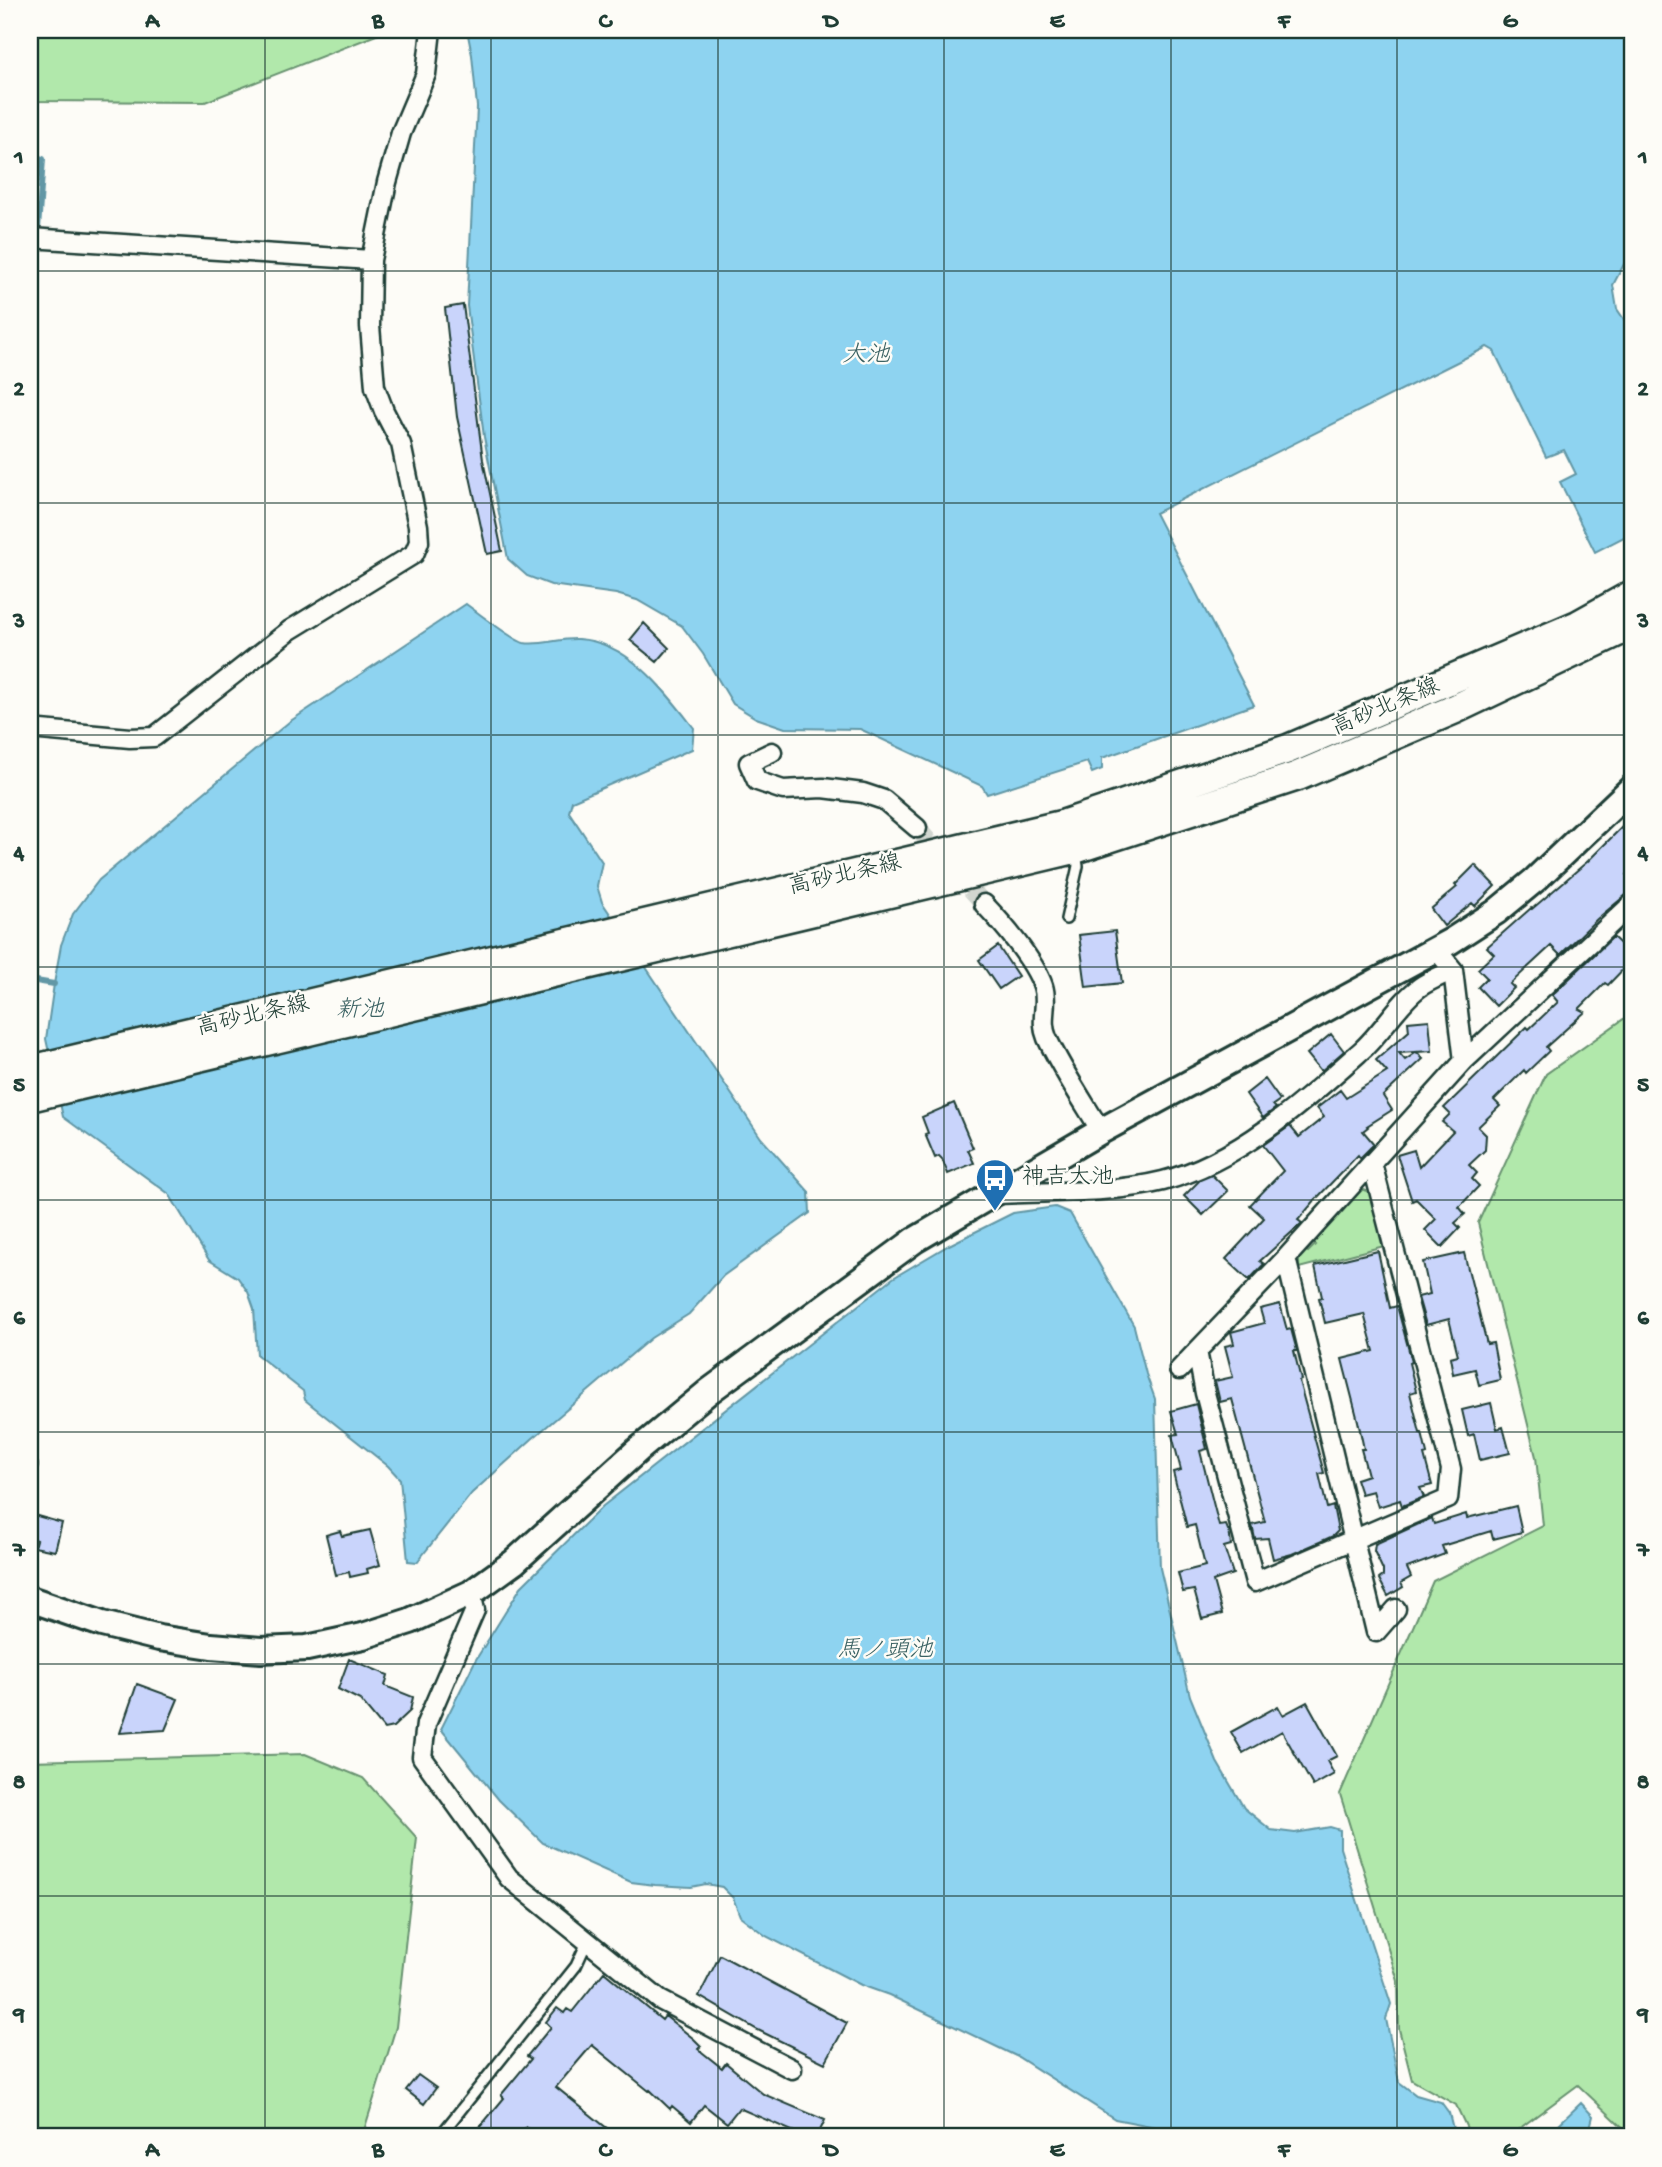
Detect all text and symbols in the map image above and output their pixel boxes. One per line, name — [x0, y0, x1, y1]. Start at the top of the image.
text: A — [144, 9, 160, 36]
text: B — [371, 9, 385, 36]
text: C — [599, 9, 614, 36]
text: D — [822, 9, 840, 36]
text: E — [1050, 9, 1066, 36]
text: F — [1277, 9, 1292, 36]
text: G — [1503, 9, 1519, 36]
text: 1 — [13, 145, 24, 172]
text: 1 — [1637, 145, 1648, 172]
water label: 大池 — [842, 342, 891, 371]
text: 2 — [13, 377, 25, 404]
text: 2 — [1637, 377, 1649, 404]
text: 3 — [12, 609, 25, 636]
text: 3 — [1636, 609, 1649, 636]
street label: 高砂北条線 — [1327, 672, 1444, 743]
text: 4 — [13, 841, 25, 868]
text: 4 — [1637, 841, 1649, 868]
street label: 高砂北条線 — [786, 849, 904, 902]
street label: 高砂北条線 — [194, 990, 312, 1043]
water label: 新池 — [336, 997, 385, 1026]
text: 5 — [13, 1073, 25, 1100]
text: 5 — [1637, 1073, 1649, 1100]
bus stop icon: 神吉大池 — [974, 1157, 1016, 1212]
place label: 神吉大池 — [1022, 1164, 1114, 1192]
text: 6 — [13, 1306, 26, 1333]
text: 6 — [1637, 1306, 1650, 1333]
text: 7 — [12, 1538, 26, 1565]
text: 7 — [1636, 1538, 1650, 1565]
water label: 馬ノ頭池 — [837, 1637, 934, 1666]
text: 8 — [13, 1770, 26, 1797]
text: 8 — [1637, 1770, 1650, 1797]
text: 9 — [12, 2002, 25, 2029]
text: 9 — [1636, 2002, 1649, 2029]
text: A — [144, 2138, 160, 2165]
text: B — [371, 2138, 385, 2165]
text: C — [599, 2138, 614, 2165]
text: D — [822, 2138, 840, 2165]
text: E — [1050, 2138, 1066, 2165]
text: F — [1277, 2138, 1292, 2165]
text: G — [1503, 2138, 1519, 2165]

